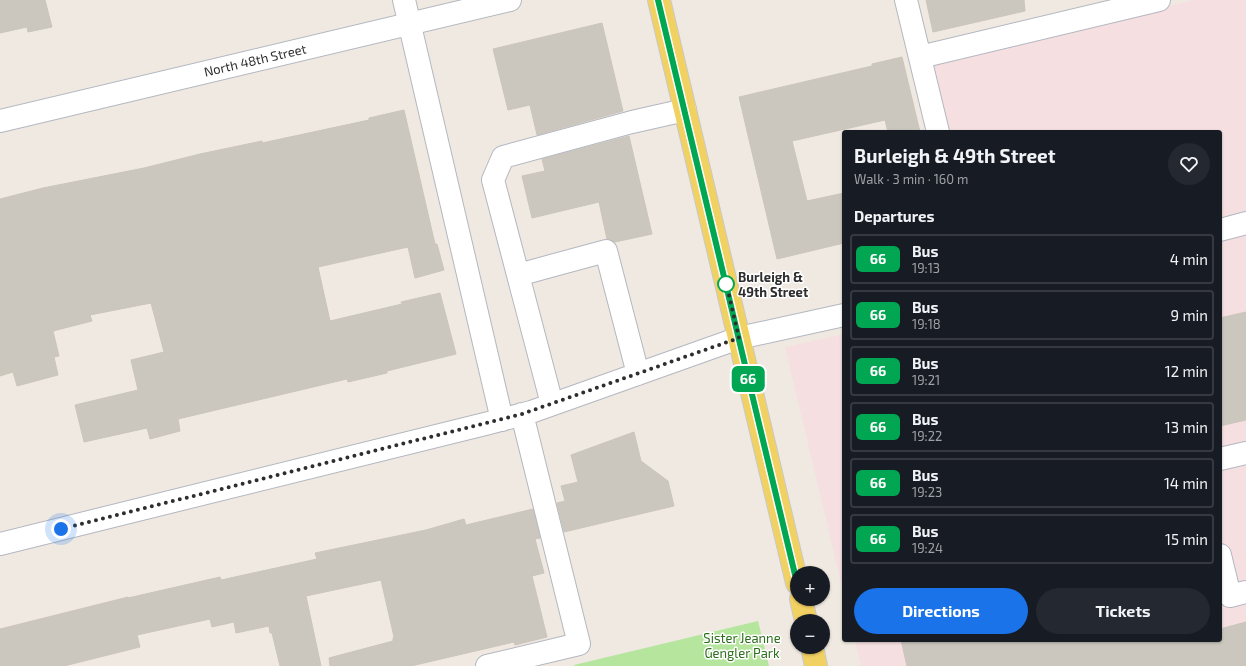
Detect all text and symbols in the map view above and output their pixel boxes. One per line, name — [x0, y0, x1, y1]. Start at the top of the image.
street label: North 48th Street — [202, 40, 308, 80]
button: heart — [1168, 143, 1210, 185]
text: Burleigh & 49th Street — [854, 144, 1056, 167]
text: Walk · 3 min · 160 m — [854, 171, 968, 187]
text: Departures — [854, 207, 934, 225]
text: Bus — [912, 242, 938, 260]
text: 66 — [870, 250, 886, 267]
text: 4 min — [1170, 250, 1208, 268]
text: 19:13 — [912, 260, 940, 276]
place label: Burleigh & 49th Street — [738, 269, 809, 300]
marker: Burleigh & 49th Street — [717, 275, 735, 293]
text: Bus — [912, 298, 938, 316]
text: 66 — [870, 306, 886, 323]
text: 9 min — [1170, 306, 1208, 324]
text: 19:18 — [912, 316, 941, 332]
text: Bus — [912, 354, 938, 372]
text: 66 — [870, 362, 886, 379]
text: 12 min — [1165, 362, 1208, 380]
line badge: 66 — [730, 366, 766, 392]
text: 66 — [740, 370, 756, 387]
text: 19:21 — [912, 372, 940, 388]
text: Bus — [912, 410, 938, 428]
text: 66 — [870, 418, 886, 435]
text: 13 min — [1165, 418, 1208, 436]
text: 19:22 — [912, 428, 942, 444]
text: Bus — [912, 466, 938, 484]
text: 66 — [870, 474, 886, 491]
text: 14 min — [1164, 474, 1208, 492]
text: 19:23 — [912, 484, 942, 500]
your location — [51, 519, 71, 539]
text: Bus — [912, 522, 938, 540]
text: 66 — [870, 530, 886, 547]
text: 15 min — [1165, 530, 1208, 548]
text: 19:24 — [912, 540, 943, 556]
map controls — [790, 566, 830, 654]
button: + — [790, 566, 830, 606]
button: Directions — [854, 588, 1028, 634]
button: Tickets — [1036, 588, 1210, 634]
button: − — [790, 614, 830, 654]
park label: Sister Jeanne Gengler Park — [703, 630, 781, 661]

